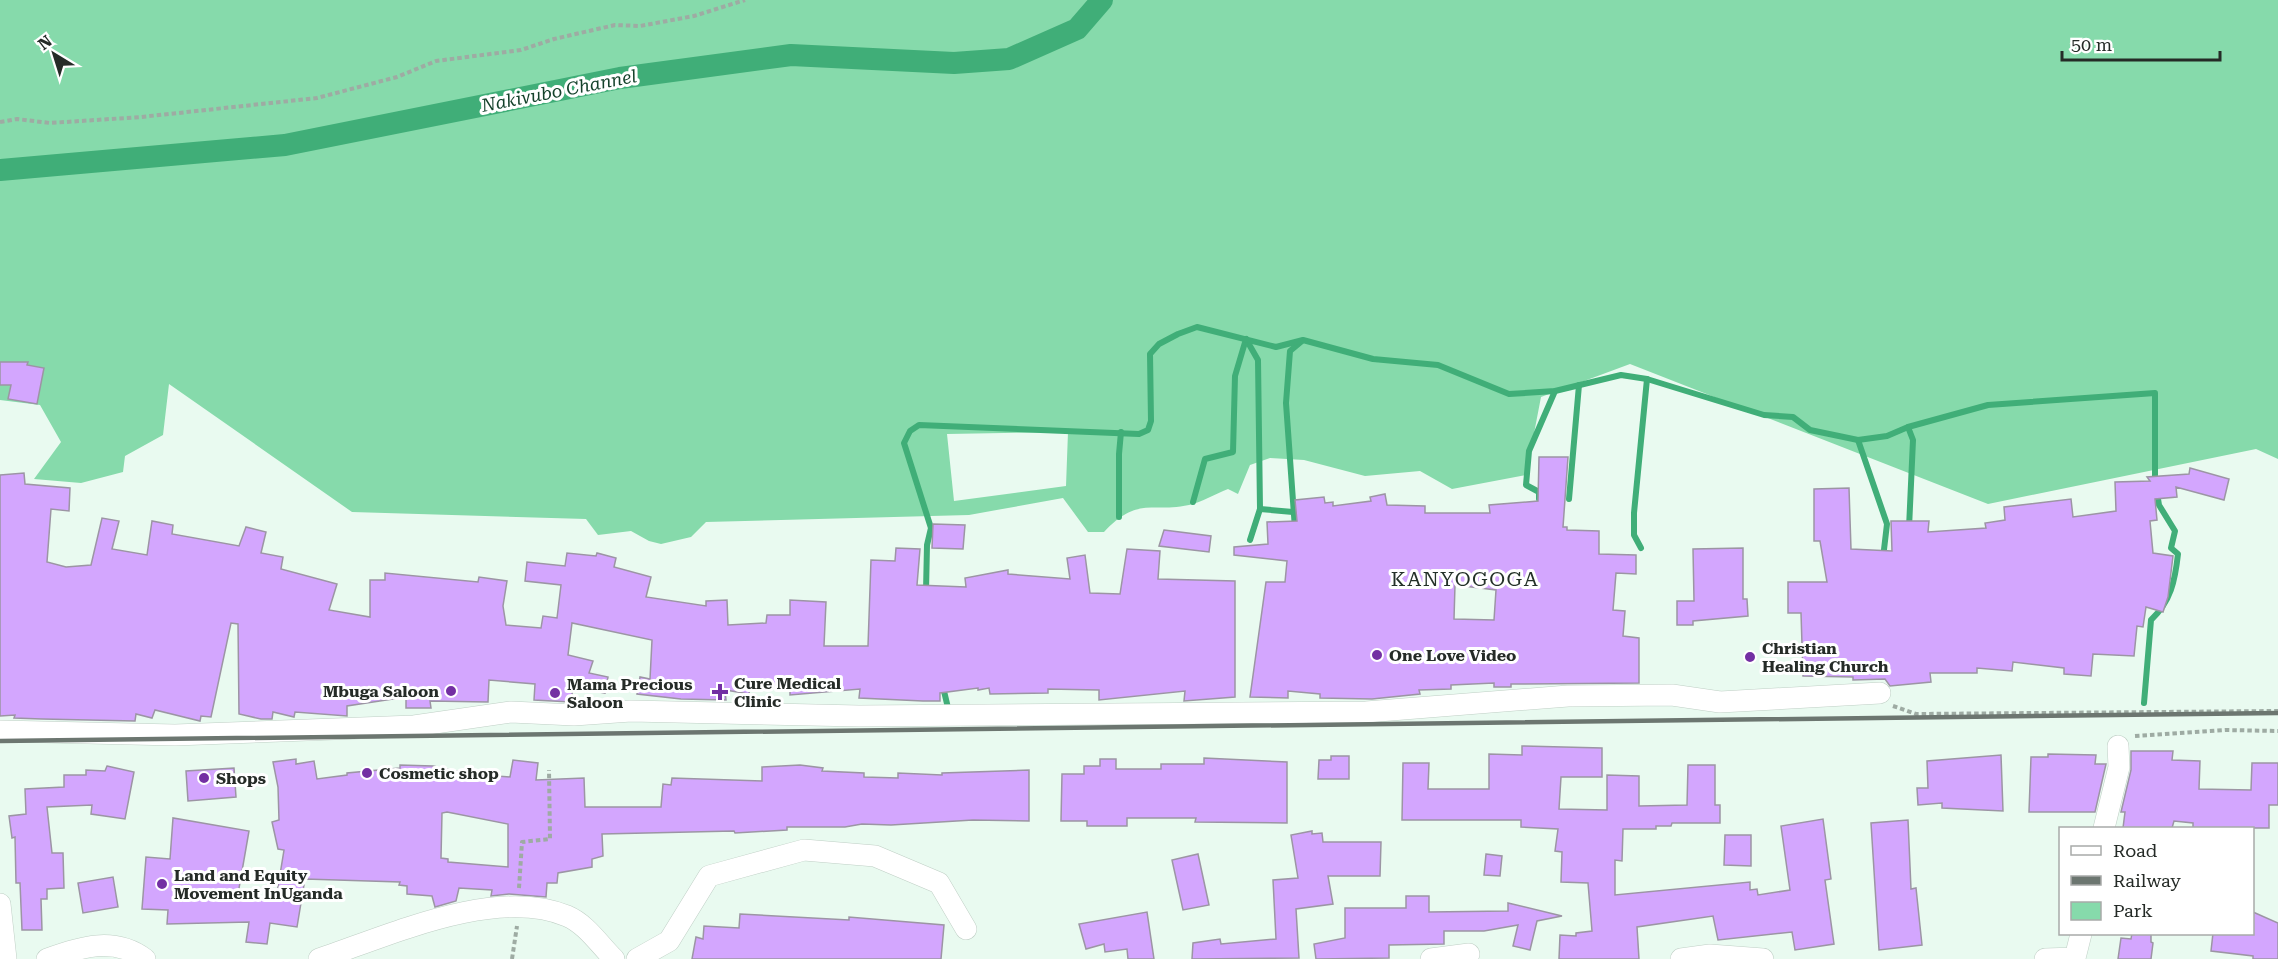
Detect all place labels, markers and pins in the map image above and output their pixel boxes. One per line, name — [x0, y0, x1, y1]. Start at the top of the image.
place label: Christian Healing Church — [1762, 639, 1889, 676]
place label: One Love Video — [1389, 646, 1516, 665]
marker: One Love Video — [1370, 648, 1384, 662]
marker: Christian Healing Church — [1743, 650, 1757, 664]
place label: Cure Medical Clinic — [734, 674, 842, 711]
place label: Mama Precious Saloon — [567, 675, 692, 712]
place label: Mbuga Saloon — [323, 682, 439, 701]
marker: Cure Medical Clinic — [711, 683, 729, 701]
marker: Mbuga Saloon — [444, 684, 458, 698]
marker: Mama Precious Saloon — [548, 686, 562, 700]
place label: Cosmetic shop — [379, 764, 499, 783]
marker: Cosmetic shop — [360, 766, 374, 780]
place label: Shops — [216, 769, 266, 788]
marker: Shops — [197, 771, 211, 785]
place label: Land and Equity Movement InUganda — [174, 866, 343, 903]
marker: Land and Equity Movement InUganda — [155, 877, 169, 891]

